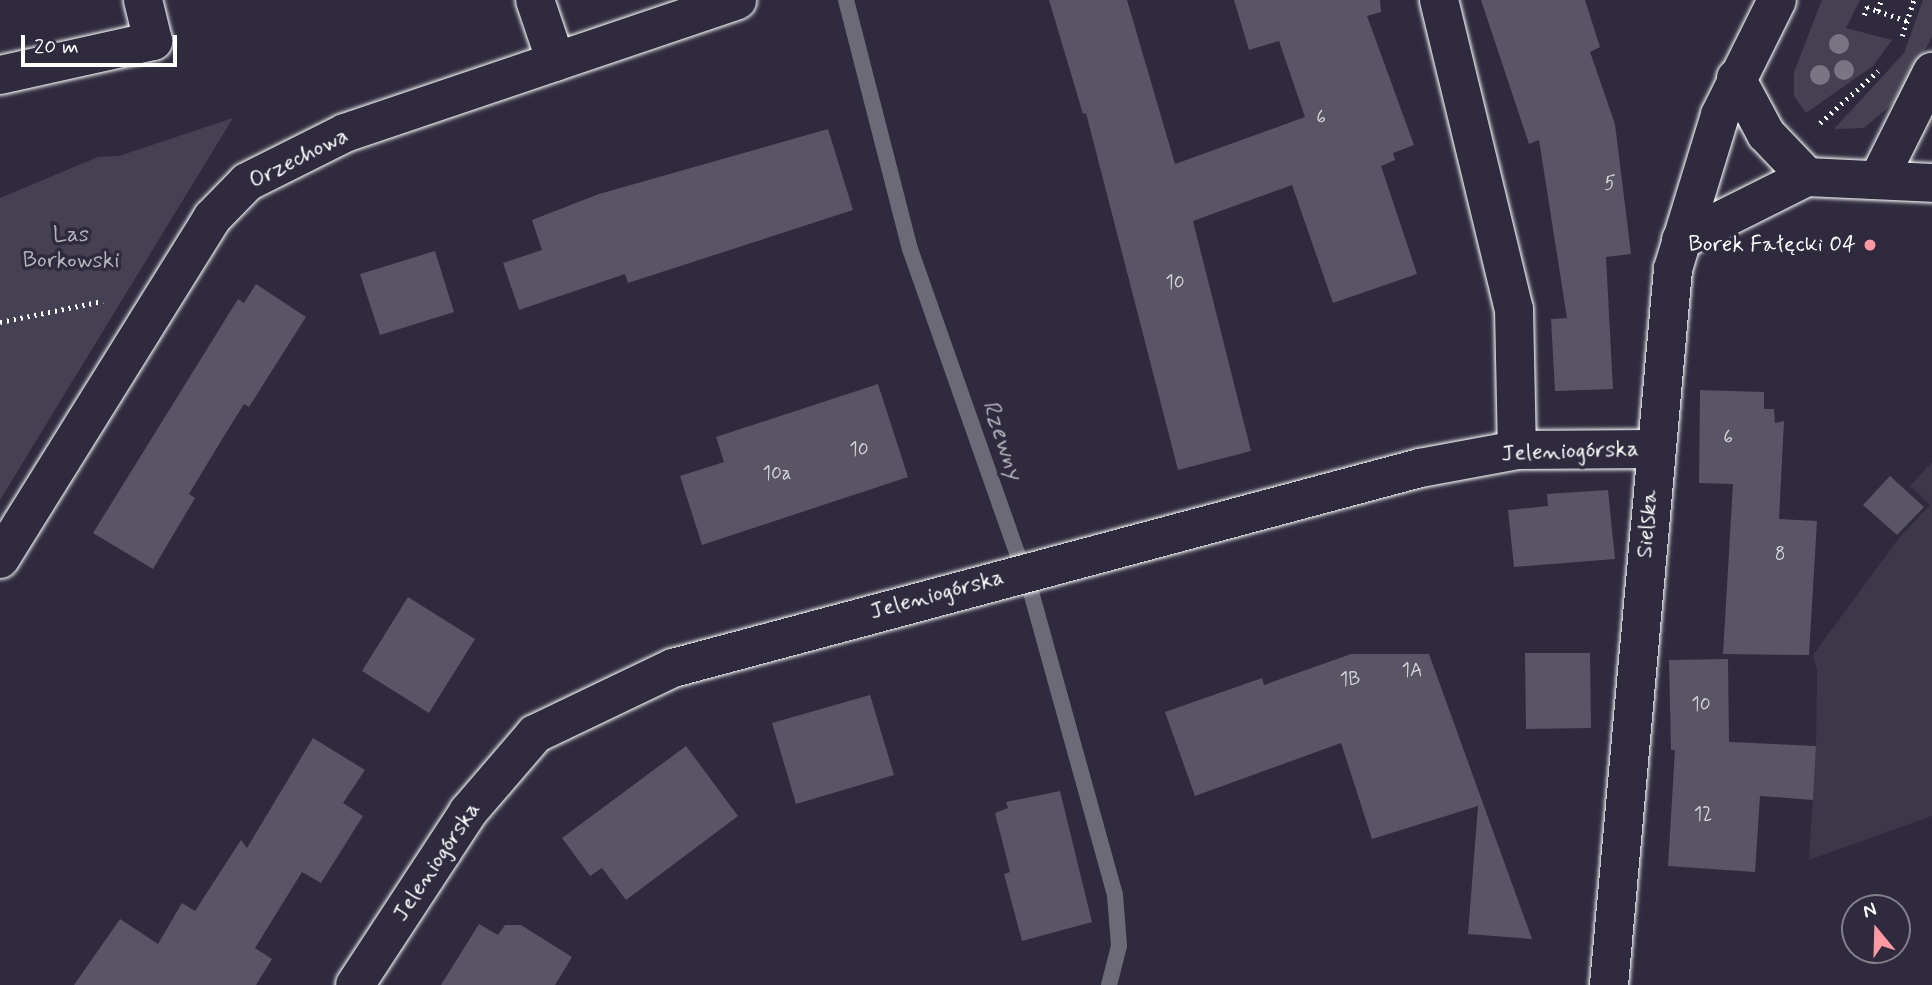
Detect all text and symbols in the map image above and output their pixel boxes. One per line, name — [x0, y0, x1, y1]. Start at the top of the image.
scale bar — [24, 21, 180, 65]
text: 20 m — [34, 33, 79, 61]
house number: 6 — [1316, 107, 1326, 129]
street label: Orzechowa — [245, 122, 353, 196]
house number: 5 — [1604, 173, 1616, 195]
park label: Las Borkowski — [23, 221, 119, 275]
place label: Borek Fałęcki 04 — [1691, 231, 1856, 259]
marker: Borek Fałęcki 04 — [1862, 237, 1878, 253]
house number: 10 — [1165, 272, 1185, 294]
water label: Rzewny — [975, 397, 1029, 483]
house number: 6 — [1723, 427, 1733, 449]
street label: Jeleniogórska — [1501, 436, 1639, 468]
house number: 10 — [849, 439, 869, 461]
house number: 10a — [762, 463, 792, 485]
street label: Sielska — [1631, 489, 1665, 559]
house number: 8 — [1775, 544, 1785, 566]
street label: Jeleniogórska — [867, 564, 1007, 626]
house number: 1A — [1402, 660, 1422, 682]
house number: 1B — [1340, 669, 1360, 691]
house number: 10 — [1691, 694, 1711, 716]
street label: Jeleniogórska — [387, 797, 487, 927]
house number: 12 — [1694, 804, 1712, 826]
north arrow — [1841, 894, 1911, 964]
text: N — [1860, 897, 1880, 924]

